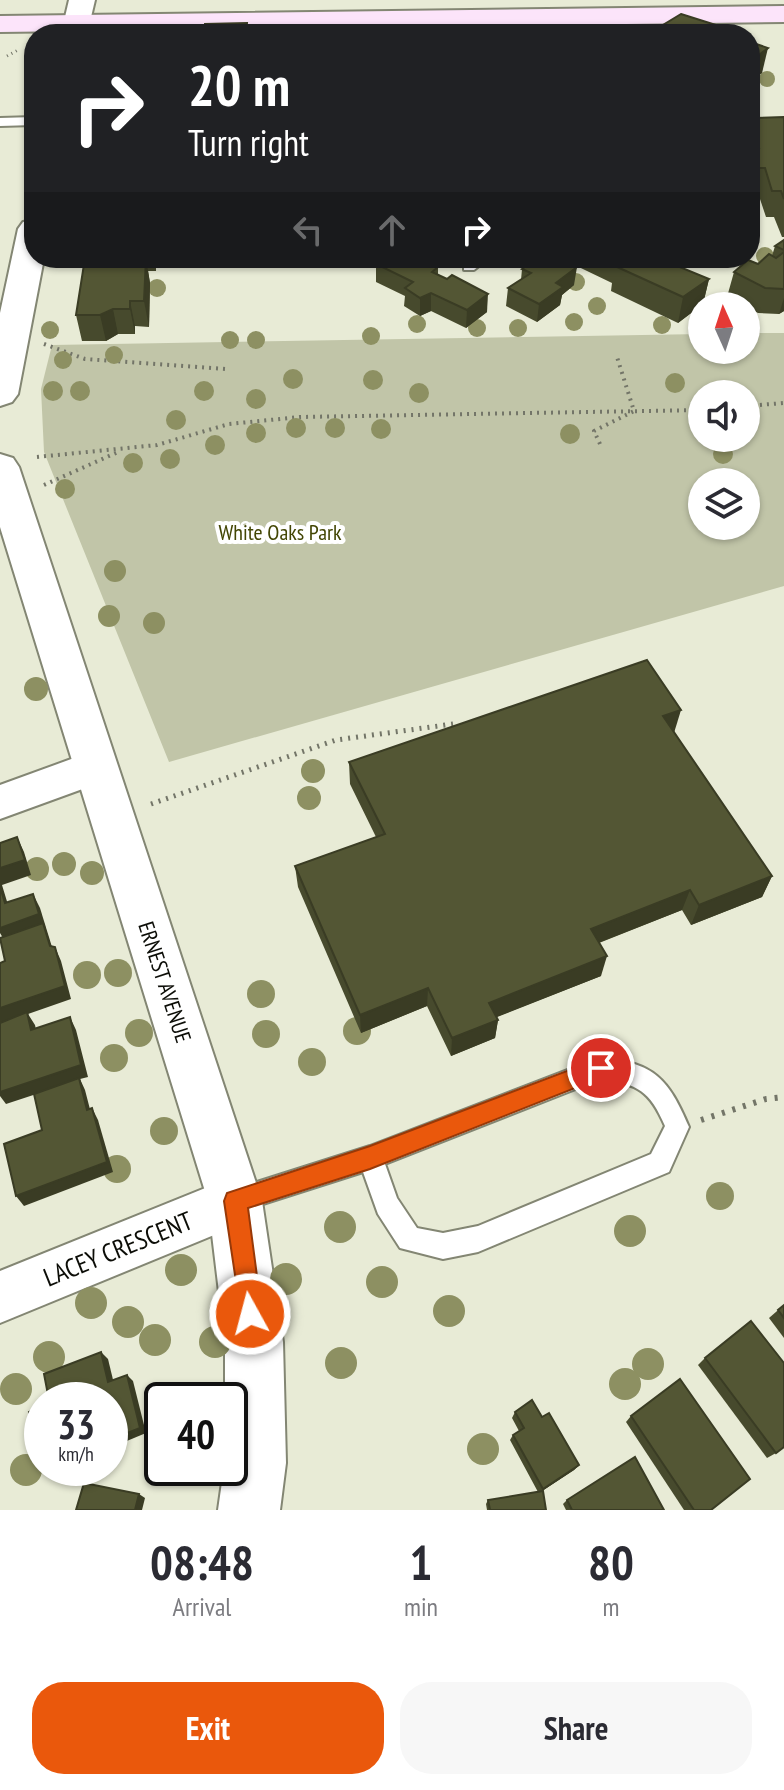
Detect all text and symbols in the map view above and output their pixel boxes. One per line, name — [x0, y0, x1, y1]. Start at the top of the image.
text: 20 m — [188, 49, 290, 121]
icon: right — [56, 56, 160, 160]
text: Turn right — [188, 119, 309, 166]
icon: left — [286, 208, 330, 252]
icon: ahead — [370, 208, 414, 252]
icon: right — [454, 208, 498, 252]
north arrow — [688, 292, 760, 364]
map controls — [688, 292, 760, 540]
button: sound — [688, 380, 760, 452]
button: layers — [688, 468, 760, 540]
park label: White Oaks Park — [218, 518, 342, 546]
street label: ERNEST AVENUE — [132, 918, 198, 1046]
pin — [567, 1034, 635, 1102]
icon: arrive — [579, 1046, 623, 1090]
street label: LACEY CRESCENT — [38, 1204, 198, 1293]
position arrow — [208, 1272, 292, 1356]
speed limit sign: 40 — [144, 1382, 248, 1486]
text: 33 — [57, 1398, 95, 1450]
text: km/h — [58, 1441, 94, 1467]
text: 08:48 — [150, 1531, 254, 1593]
text: 1 — [409, 1531, 432, 1593]
text: 80 — [588, 1531, 634, 1593]
text: Arrival — [173, 1590, 231, 1623]
text: min — [404, 1590, 438, 1623]
text: m — [602, 1590, 619, 1623]
button: Exit — [32, 1682, 384, 1774]
button: Share — [400, 1682, 752, 1774]

